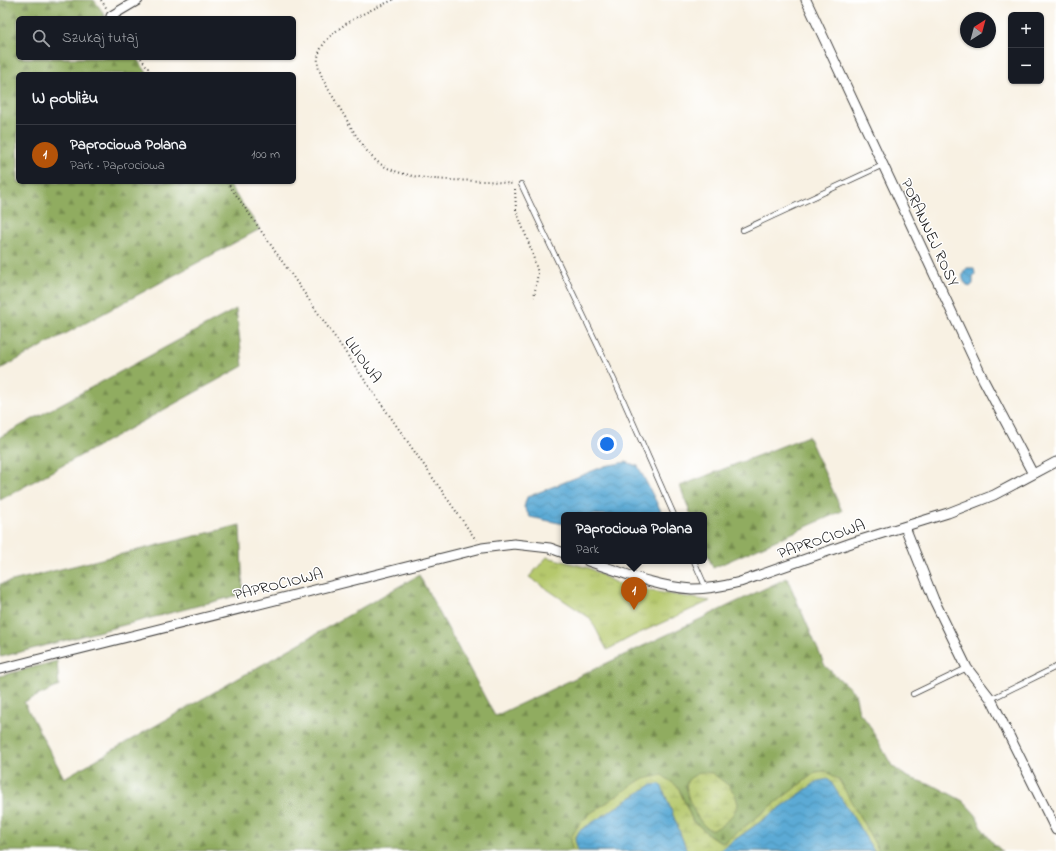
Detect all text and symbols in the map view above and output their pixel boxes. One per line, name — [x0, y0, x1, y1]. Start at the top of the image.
north arrow — [960, 12, 996, 48]
map controls — [1008, 12, 1044, 84]
button: + — [1008, 12, 1044, 48]
search box — [16, 16, 296, 60]
icon: search — [30, 27, 52, 49]
text: Szukaj tutaj — [62, 27, 138, 49]
button: − — [1008, 48, 1044, 84]
text: W pobliżu — [32, 86, 98, 111]
text: Paprociowa Polana — [70, 134, 187, 156]
text: 1 — [43, 145, 47, 164]
text: 100 m — [251, 145, 280, 164]
text: Park · Paprociowa — [70, 156, 165, 175]
street label: PORANNEJ ROSY — [894, 175, 965, 291]
street label: LILIOWA — [338, 332, 387, 388]
your location — [597, 434, 617, 454]
popup — [561, 512, 707, 564]
street label: PAPROCIOWA — [775, 514, 869, 566]
text: Paprociowa Polana — [576, 518, 692, 540]
text: Park — [576, 540, 599, 559]
street label: PAPROCIOWA — [231, 562, 326, 608]
pin: 1 — [621, 577, 647, 610]

